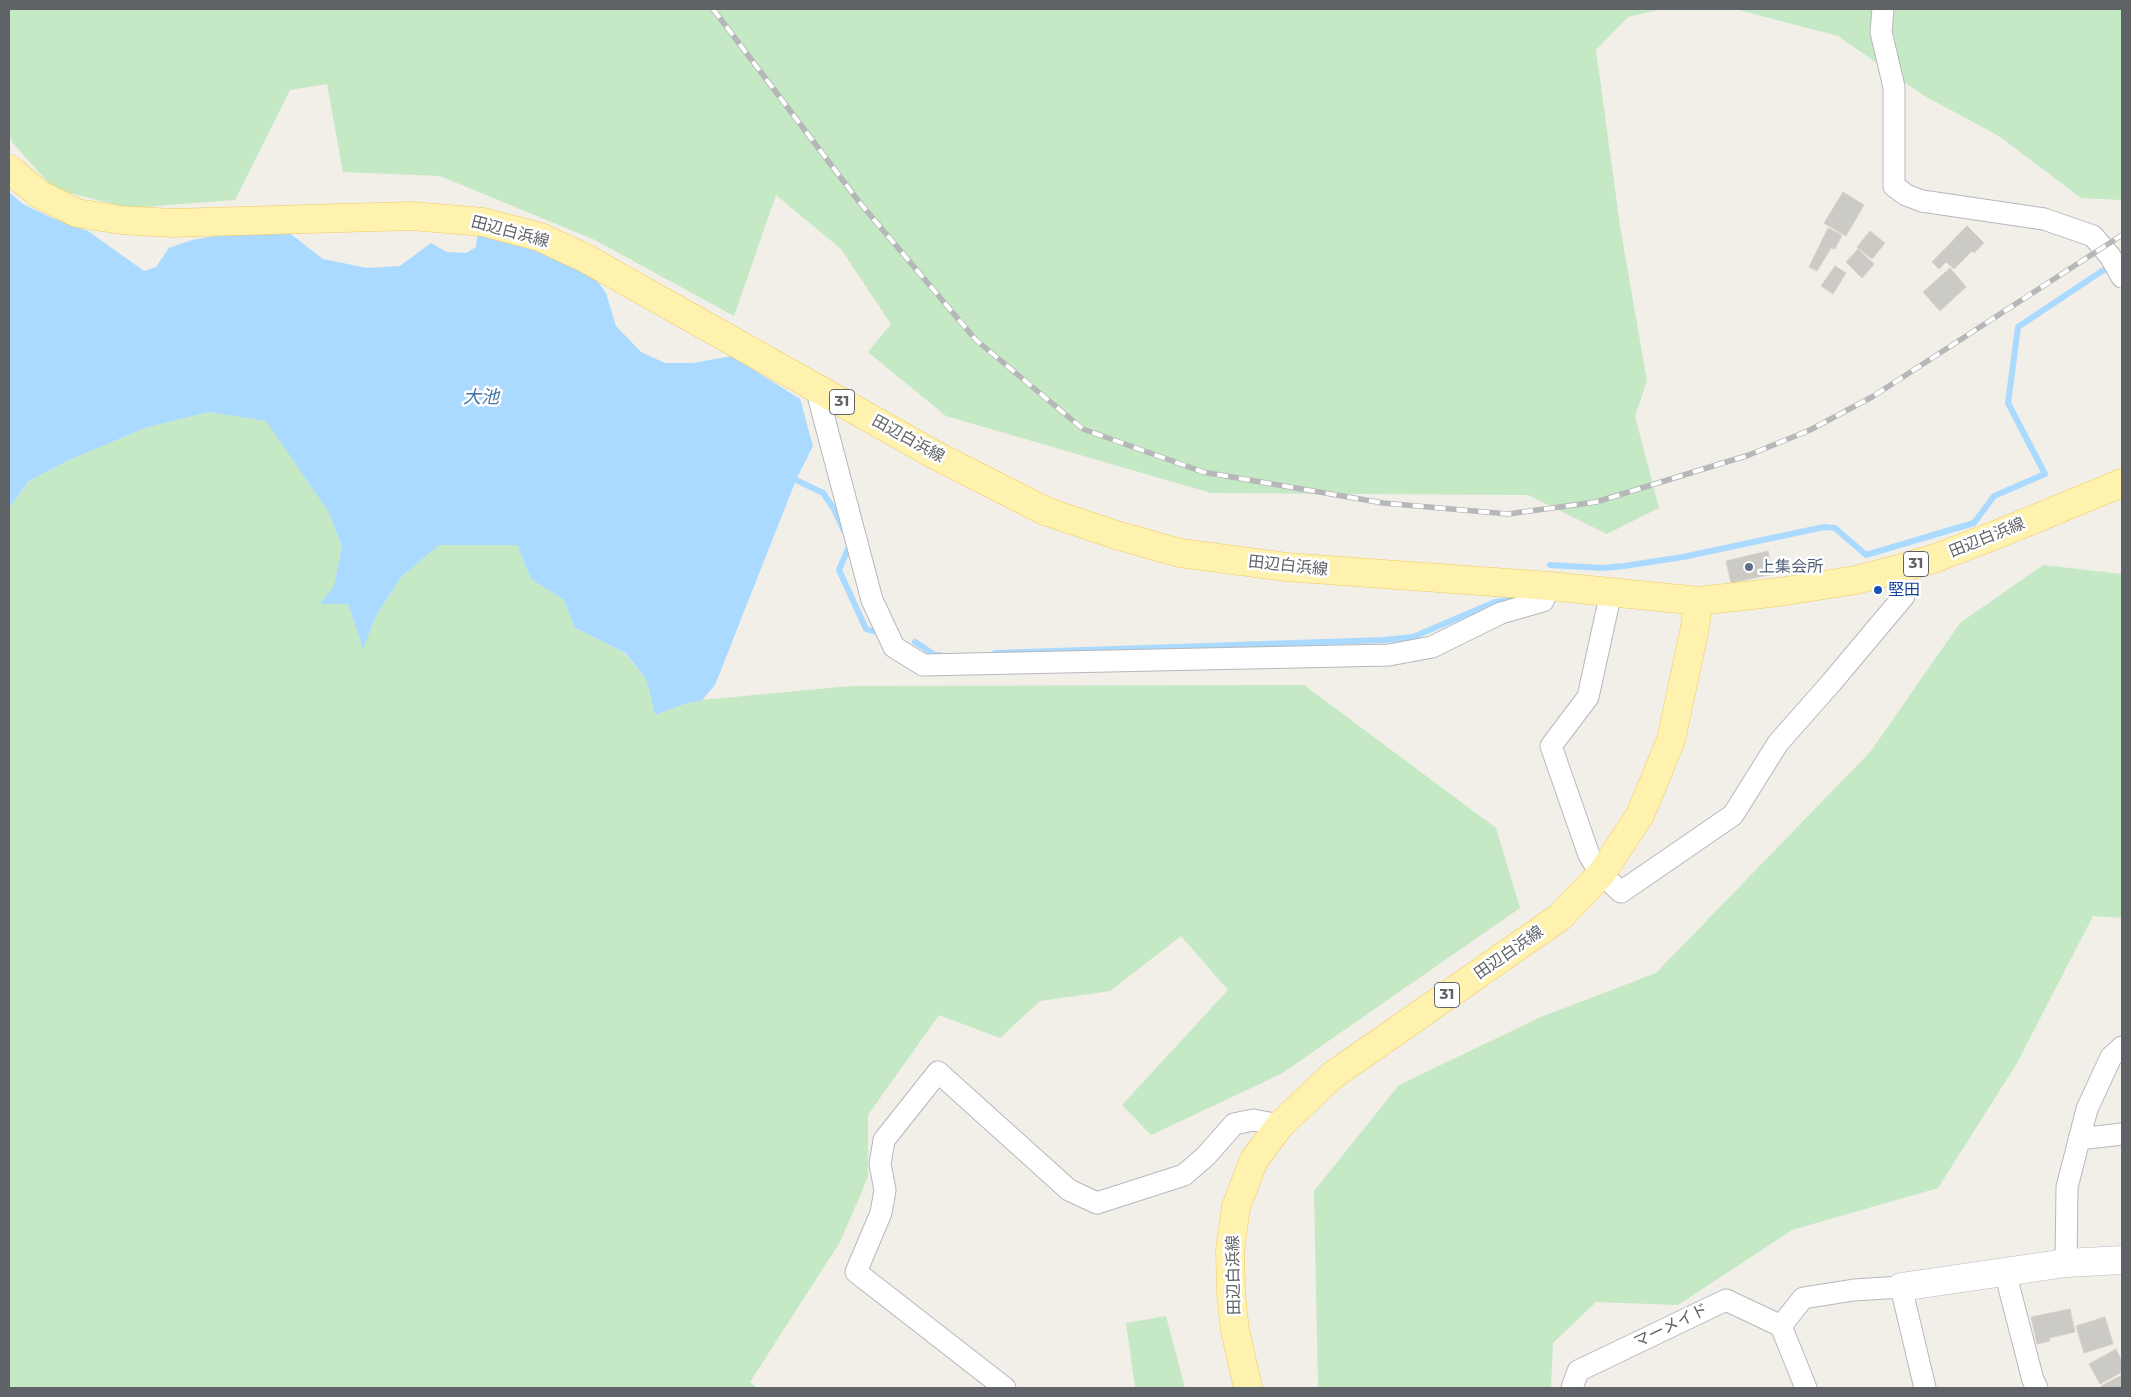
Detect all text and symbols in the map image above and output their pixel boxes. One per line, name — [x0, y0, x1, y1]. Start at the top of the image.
street label: 田辺白浜線 — [469, 212, 551, 252]
water label: 大池 — [463, 387, 499, 409]
road number: 31 — [830, 390, 854, 414]
street label: 田辺白浜線 — [868, 411, 948, 467]
street label: 田辺白浜線 — [1946, 514, 2028, 562]
street label: 田辺白浜線 — [1247, 552, 1329, 580]
road number: 31 — [1904, 552, 1928, 576]
place label: 上集会所 — [1759, 557, 1823, 577]
marker: 上集会所 — [1743, 561, 1755, 573]
place label: 堅田 — [1888, 580, 1920, 600]
marker: 堅田 — [1872, 584, 1884, 596]
street label: 田辺白浜線 — [1471, 922, 1547, 984]
road number: 31 — [1434, 982, 1460, 1008]
street label: 田辺白浜線 — [1224, 1235, 1244, 1315]
street label: マーメイド — [1631, 1300, 1711, 1352]

